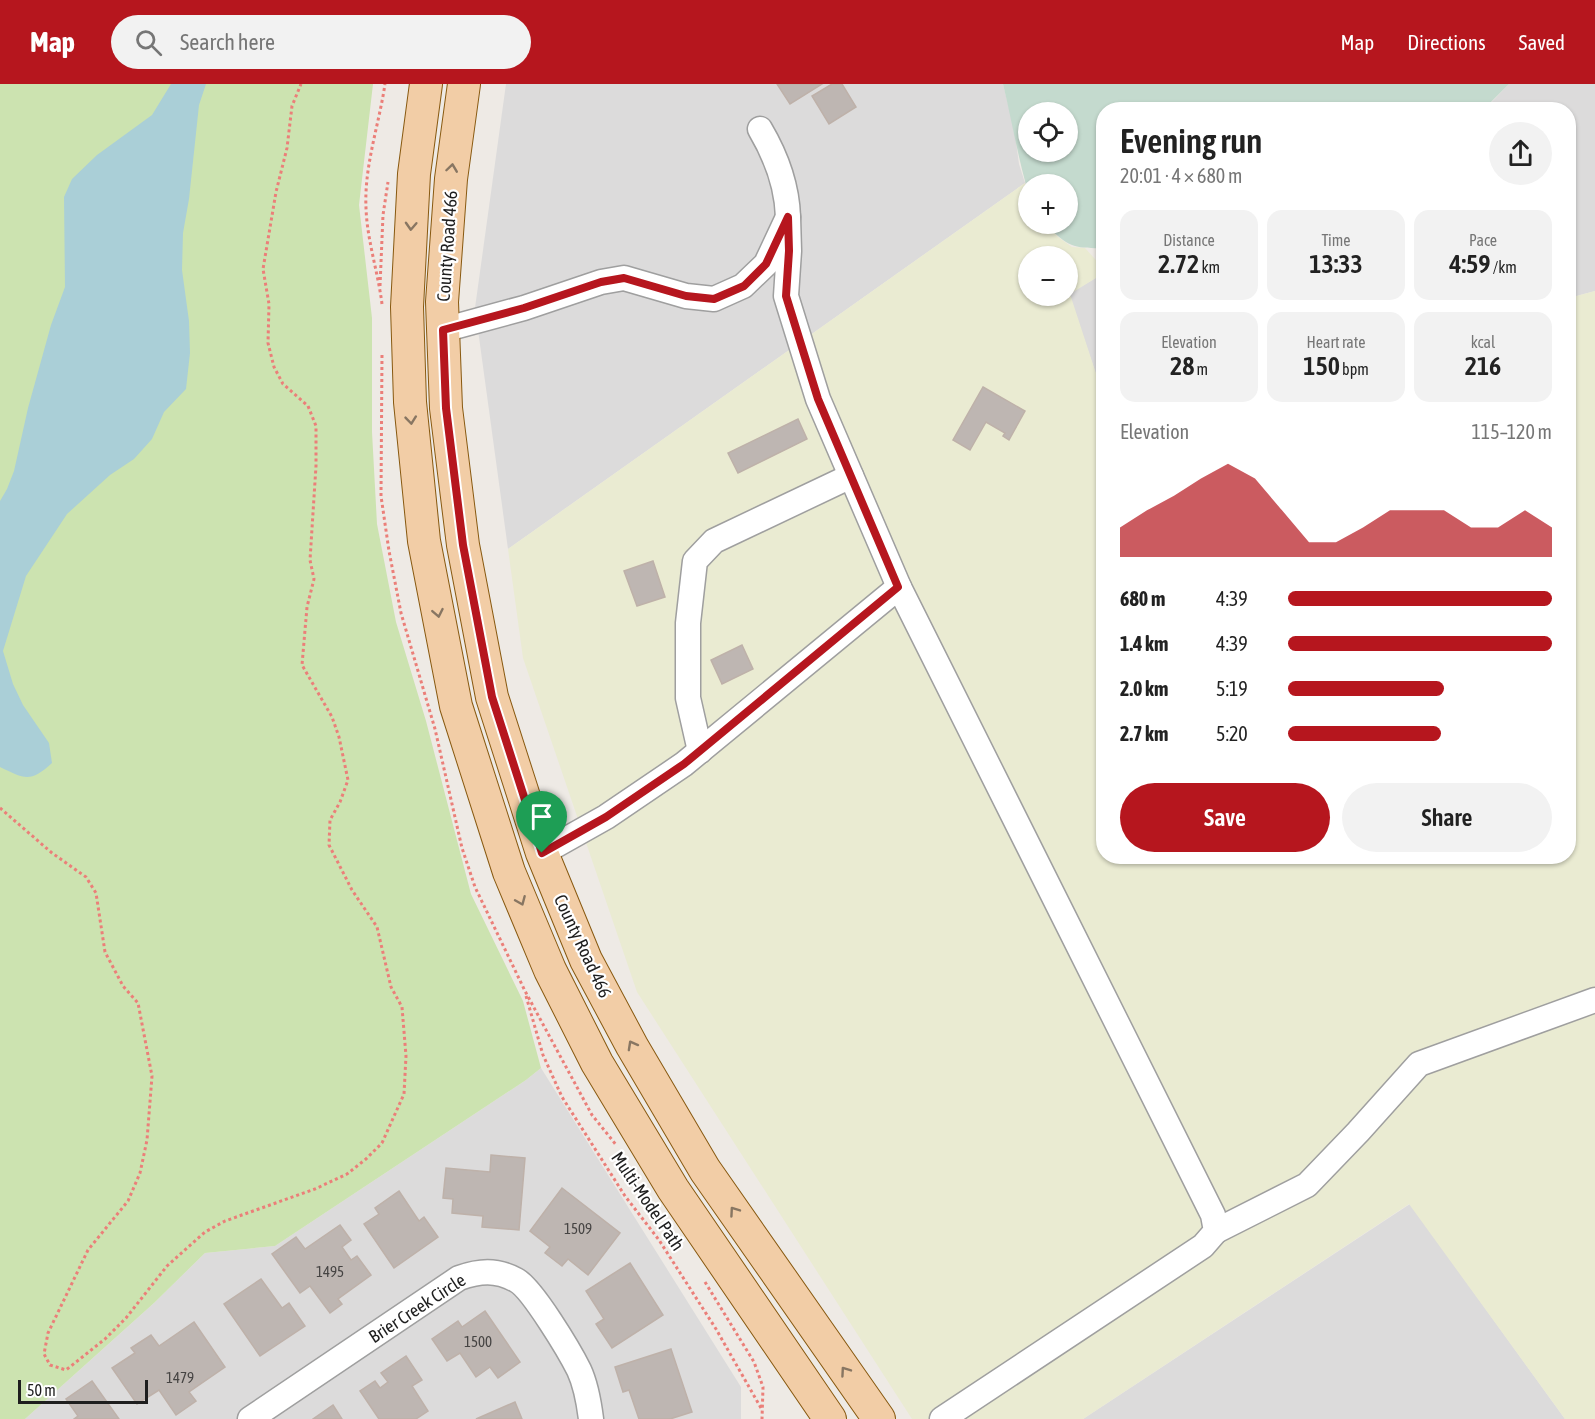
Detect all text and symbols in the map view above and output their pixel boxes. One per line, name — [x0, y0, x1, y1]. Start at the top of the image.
search box — [111, 15, 531, 69]
text: Map — [30, 26, 75, 58]
icon: search — [132, 26, 165, 59]
text: Search here — [180, 29, 275, 55]
text: Map — [1340, 30, 1374, 54]
text: Directions — [1407, 30, 1486, 54]
text: Saved — [1519, 30, 1565, 54]
map controls — [1018, 102, 1078, 306]
button: locate — [1018, 102, 1078, 162]
text: Evening run — [1120, 122, 1262, 160]
button: share — [1489, 122, 1552, 185]
one-way arrow — [446, 164, 458, 173]
text: 20:01 · 4 × 680 m — [1120, 164, 1242, 187]
button: + — [1018, 174, 1078, 234]
street label: County Road 466 — [433, 190, 461, 302]
one-way arrow — [405, 221, 418, 230]
text: Distance — [1163, 231, 1215, 249]
text: Time — [1321, 231, 1351, 249]
text: Pace — [1469, 231, 1497, 249]
button: − — [1018, 246, 1078, 306]
text: 2.72 — [1158, 249, 1199, 279]
text: 13:33 — [1309, 249, 1363, 279]
text: 4:59 — [1449, 249, 1491, 279]
text: km — [1199, 258, 1220, 276]
text: /km — [1491, 258, 1517, 276]
text: Elevation — [1161, 333, 1217, 351]
text: Heart rate — [1307, 333, 1365, 351]
text: kcal — [1471, 333, 1495, 351]
text: 28 — [1170, 351, 1194, 381]
text: 150 — [1303, 351, 1340, 381]
text: 216 — [1465, 351, 1501, 381]
text: m — [1194, 360, 1208, 378]
text: bpm — [1340, 360, 1369, 378]
one-way arrow — [405, 416, 417, 425]
text: Elevation — [1120, 420, 1189, 443]
text: 115–120 m — [1471, 420, 1552, 443]
text: 680 m — [1120, 587, 1165, 610]
text: 4:39 — [1216, 587, 1248, 610]
one-way arrow — [431, 608, 444, 618]
text: 1.4 km — [1120, 632, 1168, 655]
text: 4:39 — [1216, 632, 1248, 655]
text: 2.0 km — [1120, 677, 1168, 700]
text: 5:19 — [1216, 677, 1248, 700]
text: 2.7 km — [1120, 722, 1168, 745]
text: 5:20 — [1216, 722, 1248, 745]
button: Save — [1120, 783, 1330, 852]
button: Share — [1342, 783, 1552, 852]
pin — [516, 791, 567, 853]
icon: arrive — [525, 800, 558, 833]
street label: County Road 466 — [550, 891, 616, 1001]
one-way arrow — [514, 895, 526, 906]
one-way arrow — [628, 1041, 639, 1051]
street label: Multi-Model Path — [607, 1148, 689, 1254]
one-way arrow — [730, 1207, 741, 1218]
house number: 1509 — [564, 1220, 592, 1237]
house number: 1495 — [316, 1263, 344, 1280]
street label: Brier Creek Circle — [365, 1269, 469, 1347]
house number: 1500 — [464, 1333, 492, 1350]
one-way arrow — [841, 1367, 852, 1378]
house number: 1479 — [166, 1369, 194, 1386]
scale bar — [18, 1377, 148, 1404]
text: 50 m — [27, 1381, 56, 1399]

